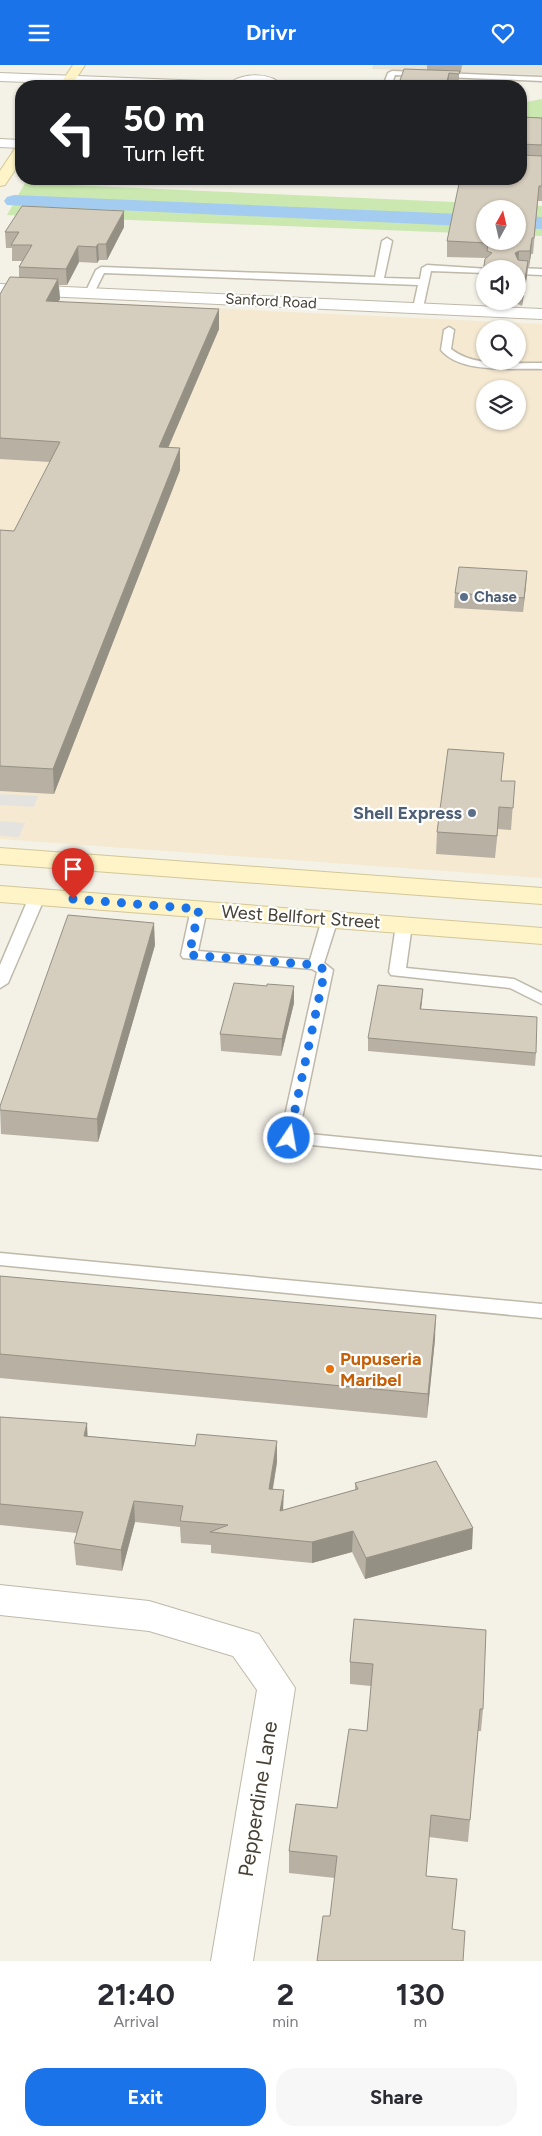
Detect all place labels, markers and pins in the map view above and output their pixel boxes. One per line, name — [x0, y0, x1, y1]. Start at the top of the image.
place label: Chase — [474, 588, 517, 606]
marker: Chase — [458, 591, 470, 603]
place label: Shell Express — [353, 802, 463, 824]
marker: Shell Express — [466, 807, 478, 819]
pin — [52, 848, 94, 899]
place label: Pupuseria Maribel — [340, 1348, 422, 1391]
marker: Pupuseria Maribel — [324, 1363, 336, 1375]

